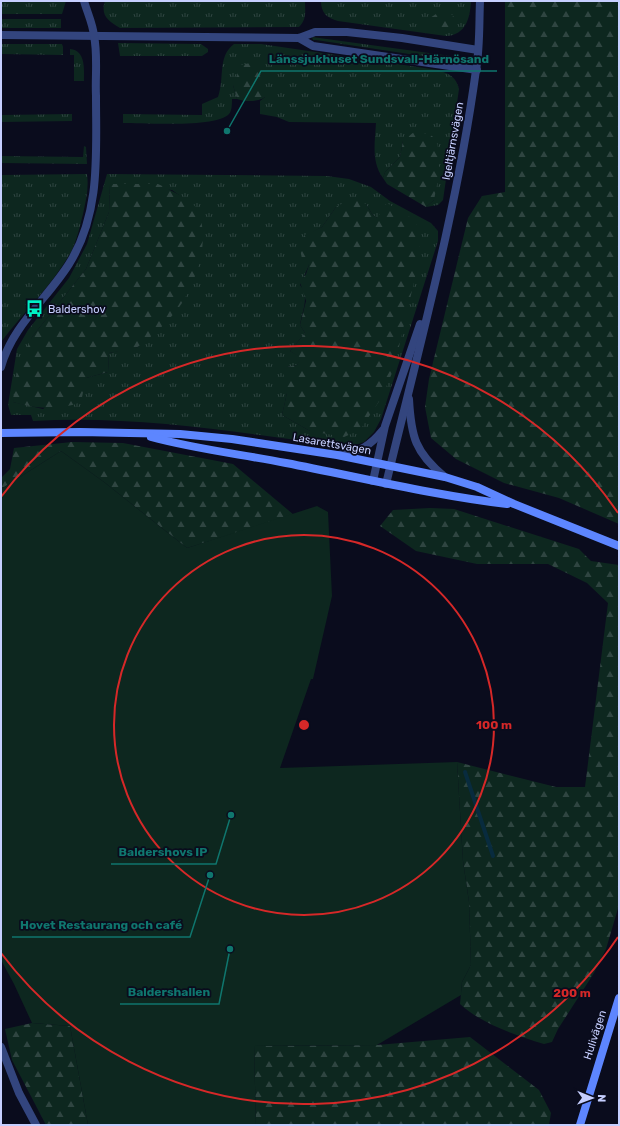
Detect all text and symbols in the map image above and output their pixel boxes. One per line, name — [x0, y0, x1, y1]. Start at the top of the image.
callout: Länssjukhuset Sundsvall-Härnösand — [261, 47, 497, 71]
text: Länssjukhuset Sundsvall-Härnösand — [269, 52, 489, 66]
street label: Igeltjärnsvägen — [440, 101, 466, 181]
bus stop icon: Baldershov — [25, 299, 45, 319]
place label: Baldershov — [48, 303, 106, 316]
street label: Lasarettsvägen — [292, 431, 372, 457]
centre of rings — [297, 718, 311, 732]
text: 100 m — [476, 718, 512, 732]
callout: Baldershovs IP — [111, 840, 216, 864]
text: Baldershovs IP — [119, 845, 207, 859]
callout: Hovet Restaurang och café — [12, 913, 190, 937]
text: Hovet Restaurang och café — [20, 918, 182, 932]
callout: Baldershallen — [120, 980, 219, 1004]
text: Baldershallen — [128, 985, 210, 999]
text: 200 m — [553, 986, 591, 1000]
street label: Hulivägen — [581, 1009, 609, 1061]
north arrow — [572, 1078, 612, 1118]
text: N — [595, 1094, 608, 1102]

